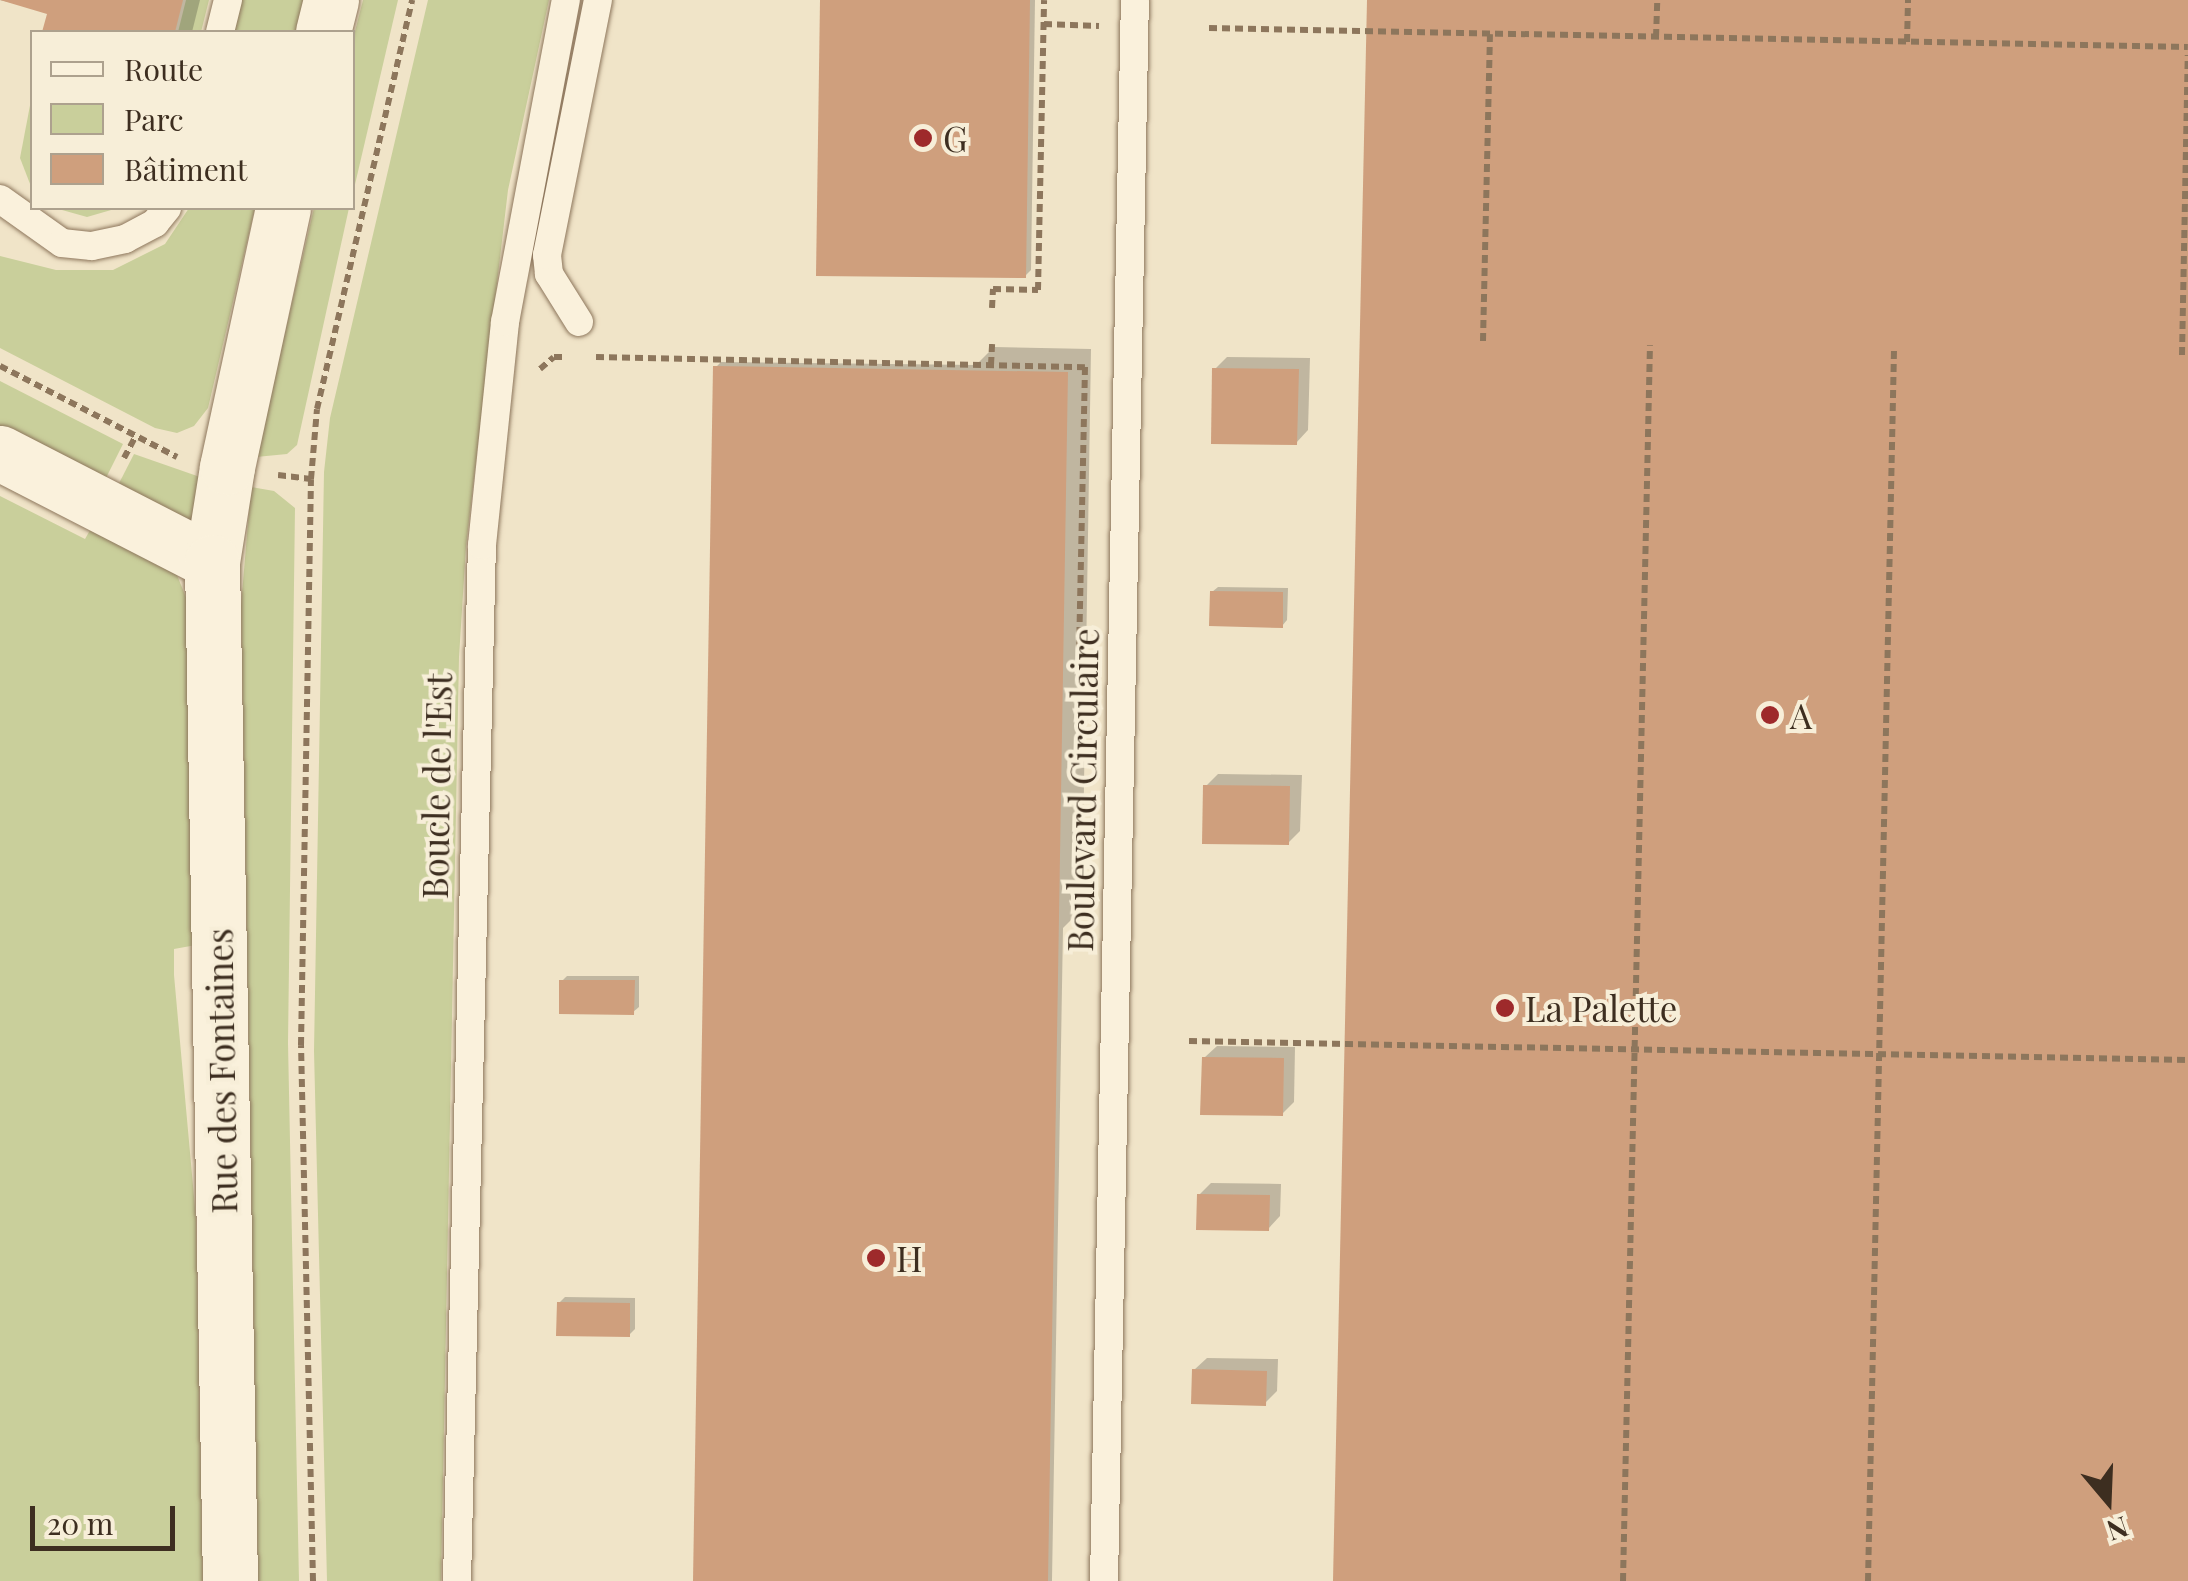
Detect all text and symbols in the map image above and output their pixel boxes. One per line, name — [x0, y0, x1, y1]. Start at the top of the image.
legend — [30, 30, 355, 210]
text: Route — [124, 49, 203, 89]
text: Parc — [124, 99, 184, 139]
place label: G — [943, 117, 968, 159]
marker: G — [912, 127, 934, 149]
text: Bâtiment — [124, 149, 247, 189]
street label: Boulevard Circulaire — [1058, 628, 1106, 952]
street label: Boucle de l'Est — [413, 672, 459, 900]
place label: A — [1790, 694, 1812, 736]
marker: A — [1759, 704, 1781, 726]
street label: Rue des Fontaines — [198, 928, 244, 1214]
place label: La Palette — [1525, 987, 1678, 1029]
marker: La Palette — [1494, 997, 1516, 1019]
place label: H — [896, 1237, 922, 1279]
marker: H — [865, 1247, 887, 1269]
north arrow — [2058, 1451, 2158, 1551]
scale bar — [35, 1486, 180, 1548]
text: 20 m — [47, 1503, 113, 1543]
text: N — [2102, 1509, 2134, 1551]

